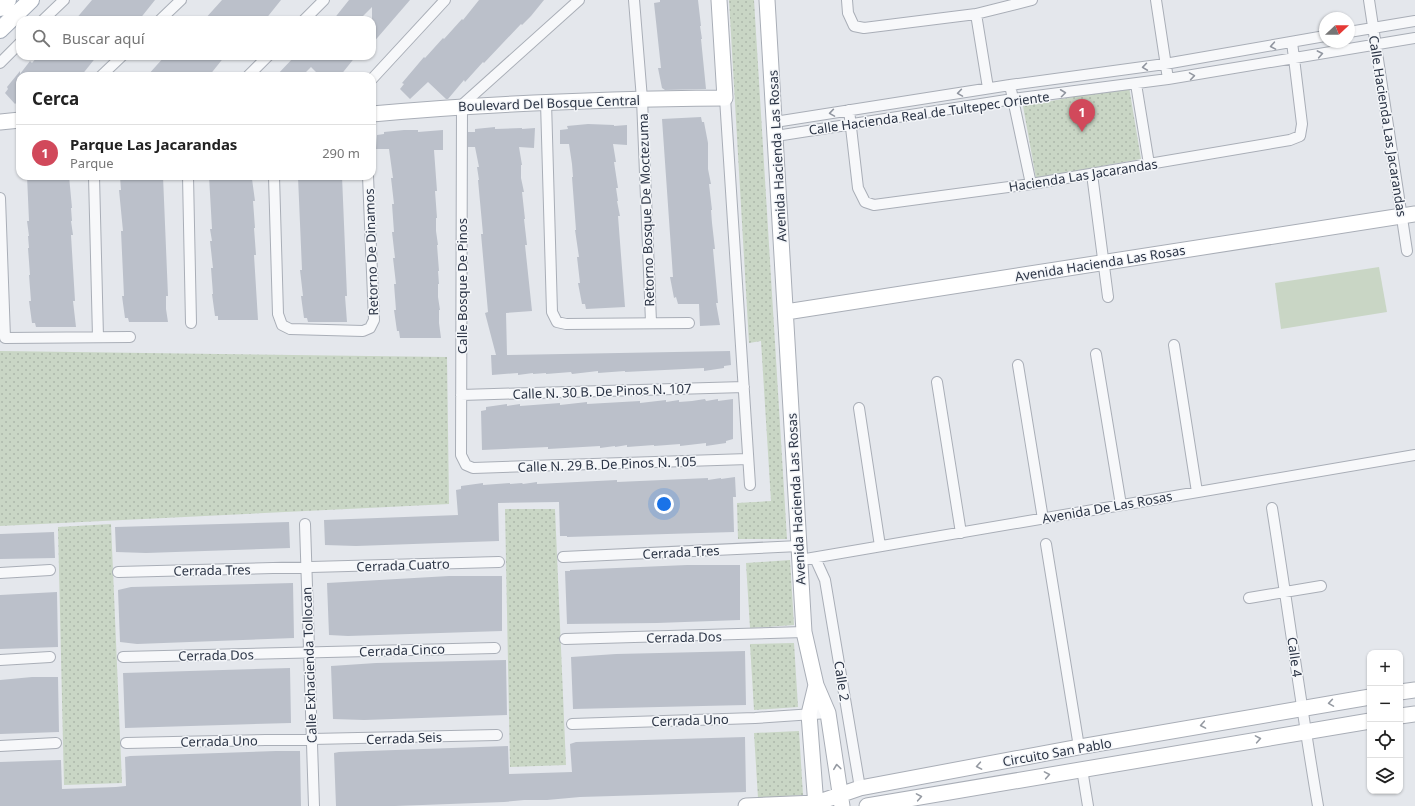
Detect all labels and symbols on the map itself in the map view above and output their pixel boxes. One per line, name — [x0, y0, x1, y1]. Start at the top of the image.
north arrow — [1319, 12, 1355, 48]
street label: Calle Hacienda Las Jacarandas — [1365, 34, 1411, 218]
one-way arrow — [1270, 41, 1276, 49]
one-way arrow — [1317, 51, 1324, 59]
one-way arrow — [1142, 62, 1148, 71]
street label: Avenida Hacienda Las Rosas — [764, 70, 790, 242]
one-way arrow — [1189, 72, 1195, 80]
street label: Calle Hacienda Real de Tultepec Oriente — [808, 87, 1050, 139]
one-way arrow — [957, 88, 963, 97]
one-way arrow — [1060, 89, 1066, 98]
street label: Boulevard Del Bosque Central — [458, 91, 640, 115]
pin: 1 — [1069, 99, 1095, 132]
one-way arrow — [829, 108, 835, 117]
street label: Retorno Bosque De Moctezuma — [634, 113, 658, 307]
street label: Hacienda Las Jacarandas — [1007, 154, 1159, 196]
street label: Retorno De Dinamos — [360, 188, 382, 316]
street label: Calle Bosque De Pinos — [453, 218, 471, 354]
street label: Avenida Hacienda Las Rosas — [1014, 241, 1186, 285]
street label: Calle N. 30 B. De Pinos N. 107 — [512, 379, 692, 403]
street label: Avenida Hacienda Las Rosas — [783, 413, 809, 585]
street label: Calle N. 29 B. De Pinos N. 105 — [517, 452, 697, 476]
street label: Avenida De Las Rosas — [1040, 487, 1174, 527]
your location — [654, 494, 674, 514]
street label: Cerrada Tres — [642, 541, 720, 563]
street label: Cerrada Cuatro — [356, 554, 450, 576]
street label: Cerrada Tres — [173, 560, 251, 580]
street label: Calle Exhacienda Tollocan — [297, 587, 321, 743]
street label: Cerrada Dos — [646, 627, 722, 647]
street label: Calle 4 — [1283, 636, 1307, 679]
street label: Cerrada Cinco — [359, 640, 445, 660]
street label: Cerrada Dos — [178, 645, 254, 665]
street label: Calle 2 — [830, 660, 854, 702]
one-way arrow — [1328, 698, 1335, 707]
street label: Cerrada Uno — [651, 710, 729, 730]
one-way arrow — [1200, 721, 1206, 729]
street label: Cerrada Seis — [366, 728, 442, 748]
street label: Cerrada Uno — [180, 731, 258, 751]
street label: Circuito San Pablo — [1001, 734, 1113, 770]
one-way arrow — [1255, 735, 1261, 744]
one-way arrow — [976, 761, 982, 770]
one-way arrow — [833, 764, 842, 770]
one-way arrow — [1044, 771, 1050, 780]
one-way arrow — [916, 793, 922, 802]

